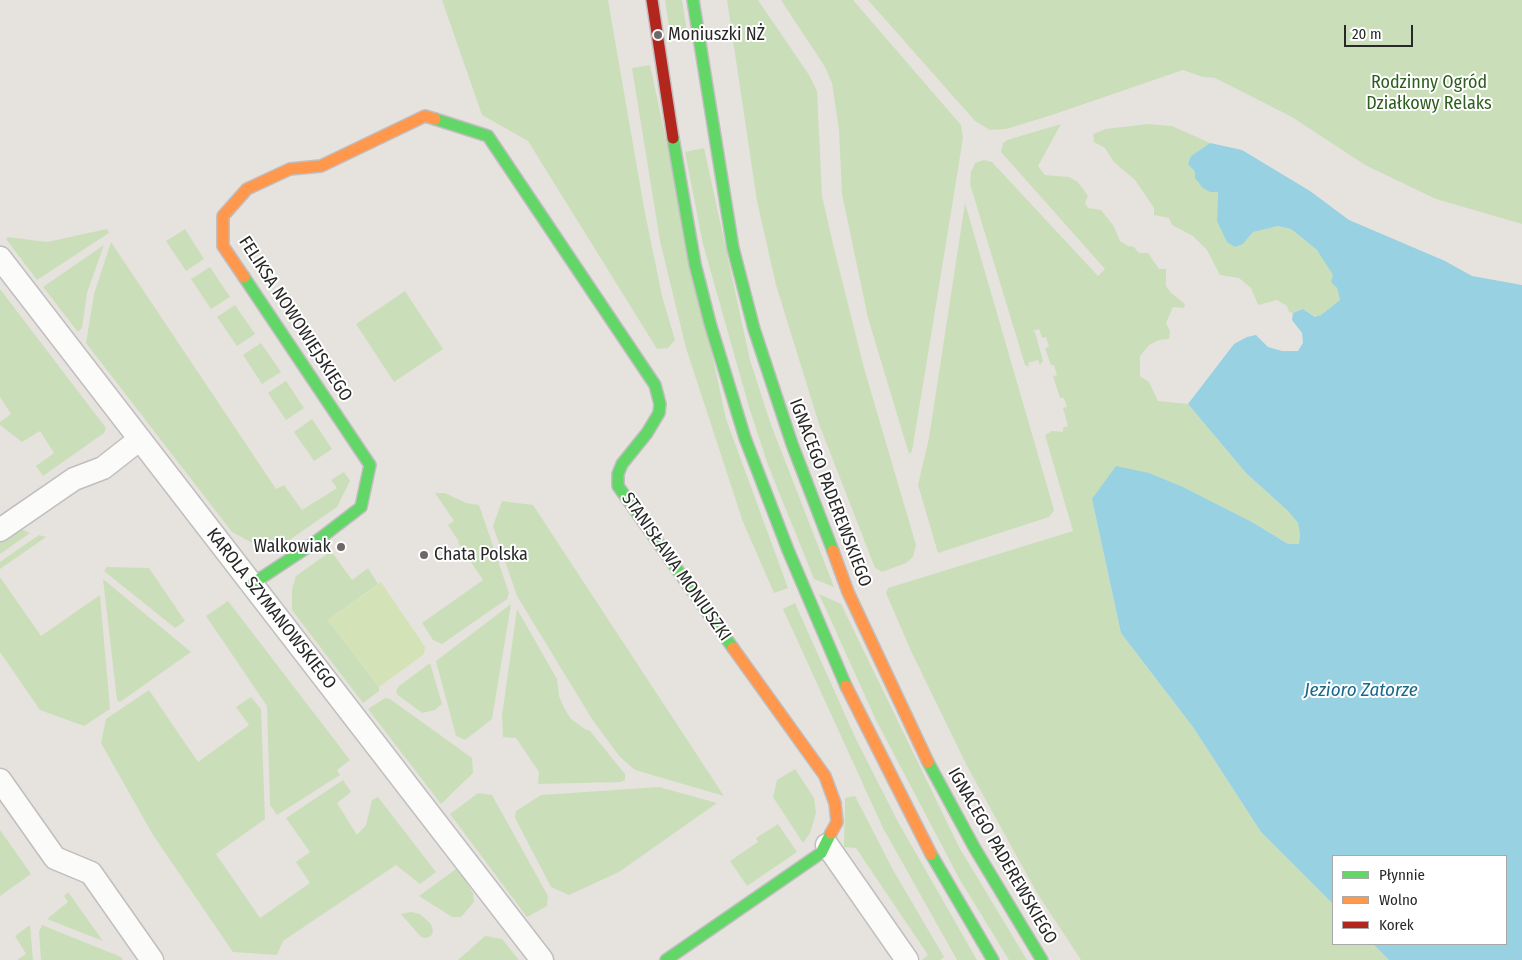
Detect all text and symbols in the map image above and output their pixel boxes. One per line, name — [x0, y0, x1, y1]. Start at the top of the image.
scale bar — [1347, 15, 1416, 47]
place label: Moniuszki NŻ — [668, 24, 765, 46]
text: 20 m — [1352, 25, 1382, 43]
marker: Moniuszki NŻ — [652, 29, 664, 41]
park label: Rodzinny Ogród Działkowy Relaks — [1366, 72, 1492, 115]
street label: FELIKSA NOWOWIEJSKIEGO — [234, 232, 356, 406]
street label: IGNACEGO PADEREWSKIEGO — [784, 396, 876, 590]
street label: STANISŁAWA MONIUSZKI — [617, 489, 735, 645]
street label: KAROLA SZYMANOWSKIEGO — [201, 524, 341, 694]
place label: Walkowiak — [253, 536, 331, 558]
marker: Walkowiak — [335, 541, 347, 553]
place label: Chata Polska — [434, 544, 528, 566]
marker: Chata Polska — [418, 549, 430, 561]
water label: Jezioro Zatorze — [1304, 680, 1418, 702]
street label: IGNACEGO PADEREWSKIEGO — [943, 764, 1061, 948]
legend — [1332, 855, 1507, 945]
text: Płynnie — [1379, 866, 1425, 884]
text: Wolno — [1379, 891, 1418, 909]
text: Korek — [1379, 916, 1414, 934]

